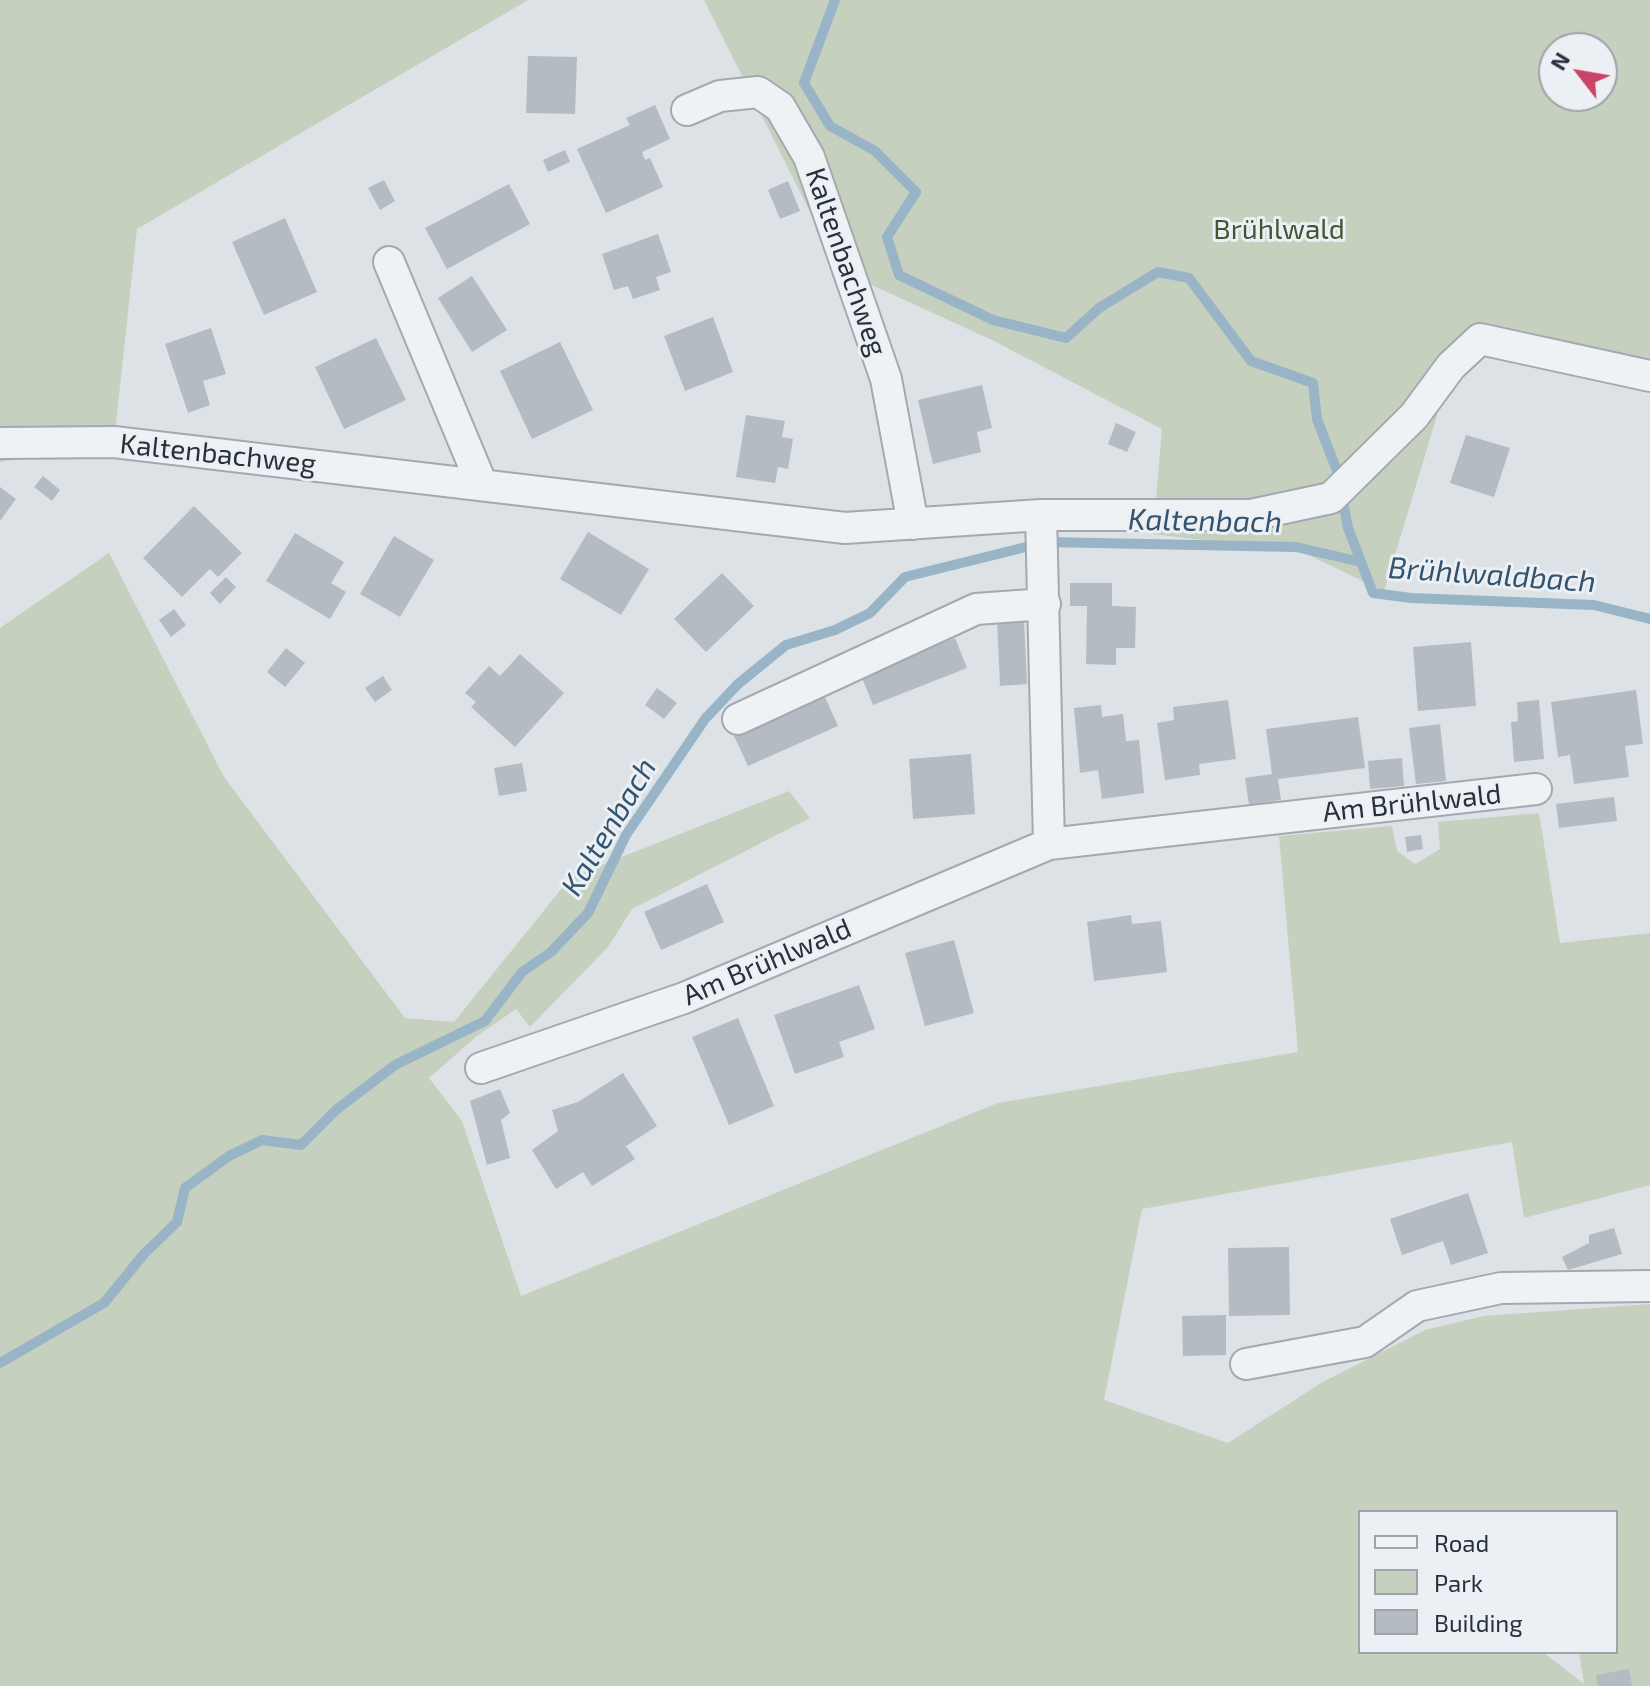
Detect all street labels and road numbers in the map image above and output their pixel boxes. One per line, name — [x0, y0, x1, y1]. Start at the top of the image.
street label: Kaltenbachweg — [798, 163, 894, 361]
street label: Kaltenbachweg — [118, 427, 318, 481]
street label: Am Brühlwald — [1321, 777, 1503, 829]
street label: Am Brühlwald — [678, 911, 856, 1013]

